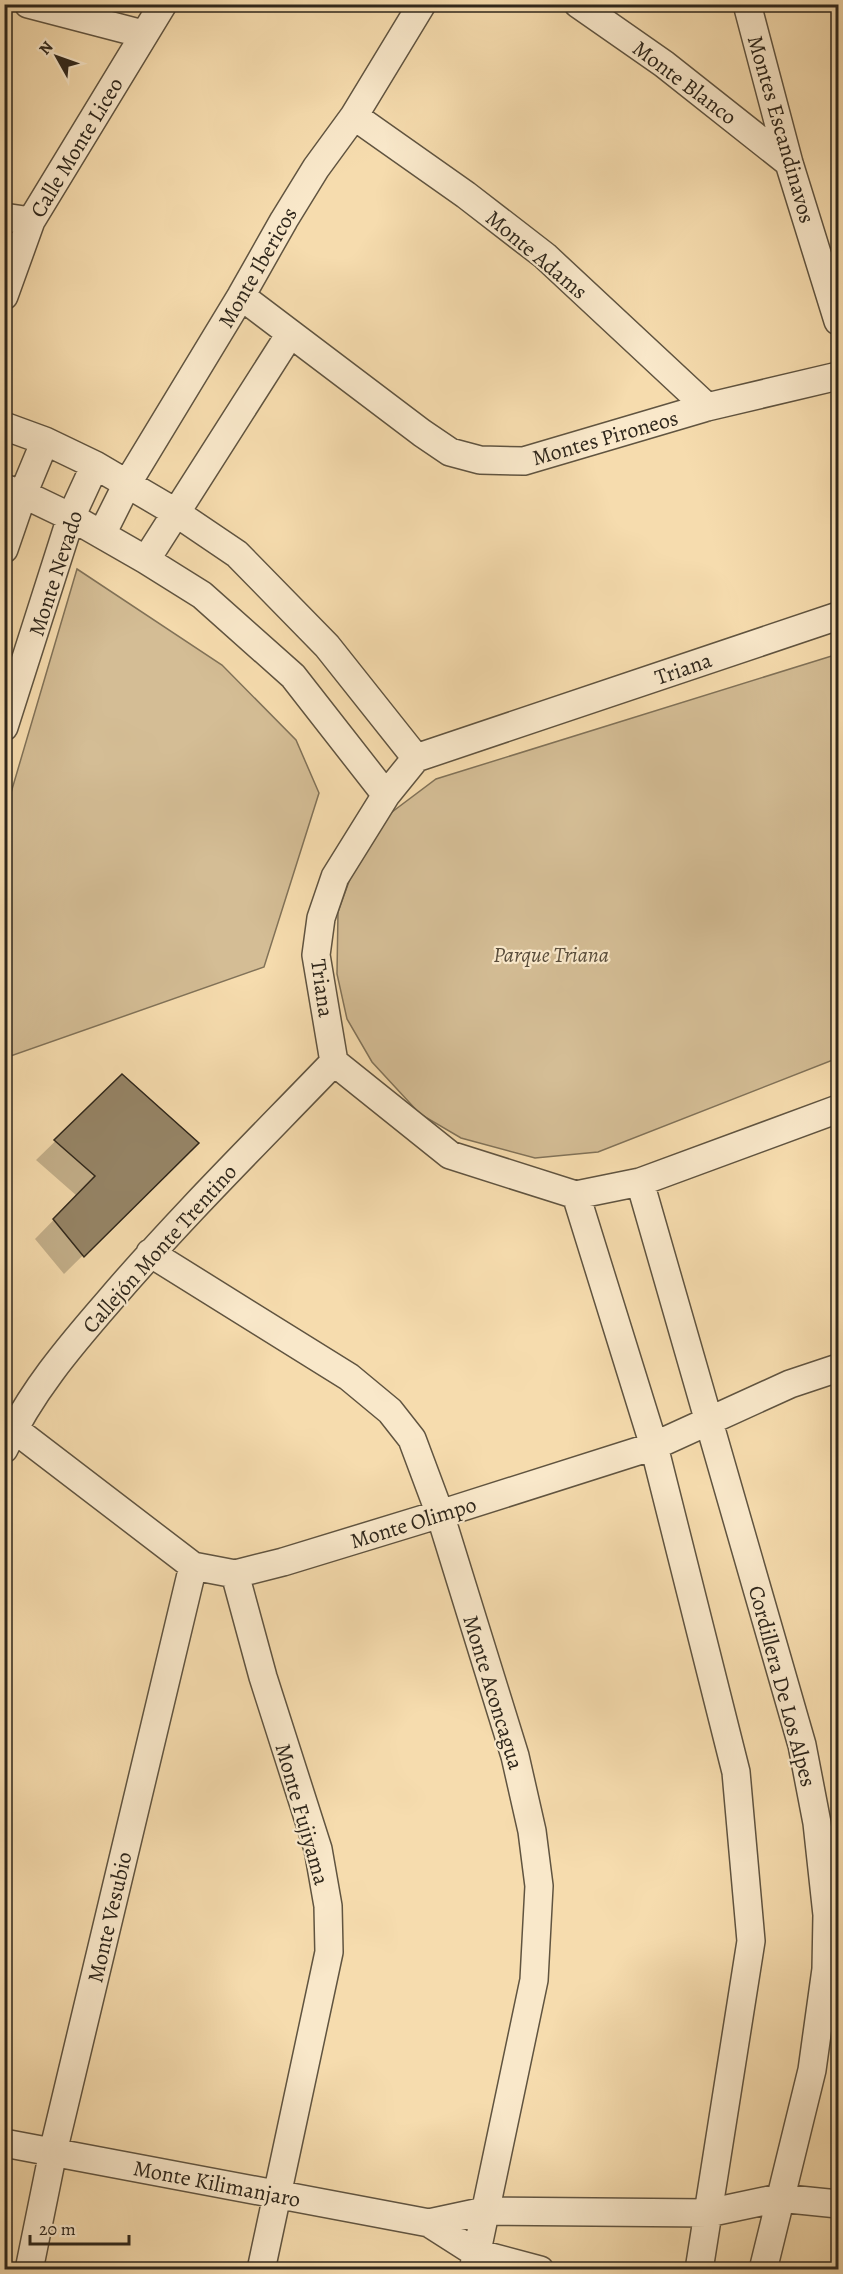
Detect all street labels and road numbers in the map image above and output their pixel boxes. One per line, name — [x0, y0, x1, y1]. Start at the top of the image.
street label: Montes Escandinavos — [740, 32, 822, 227]
street label: Monte Blanco — [626, 34, 743, 132]
street label: Calle Monte Liceo — [23, 72, 131, 223]
street label: Monte Ibericos — [211, 202, 305, 333]
street label: Monte Adams — [479, 203, 594, 306]
street label: Montes Pironeos — [529, 403, 682, 473]
street label: Monte Nevado — [22, 507, 90, 640]
street label: Triana — [651, 645, 717, 693]
street label: Triana — [303, 957, 341, 1020]
street label: Callejón Monte Trentino — [76, 1158, 244, 1340]
street label: Monte Olimpo — [347, 1490, 480, 1556]
street label: Cordillera De Los Alpes — [741, 1582, 823, 1790]
street label: Monte Aconcagua — [455, 1612, 531, 1774]
street label: Monte Fujiyama — [268, 1740, 337, 1889]
street label: Monte Vesubio — [80, 1849, 140, 1986]
street label: Monte Kilimanjaro — [131, 2153, 303, 2215]

